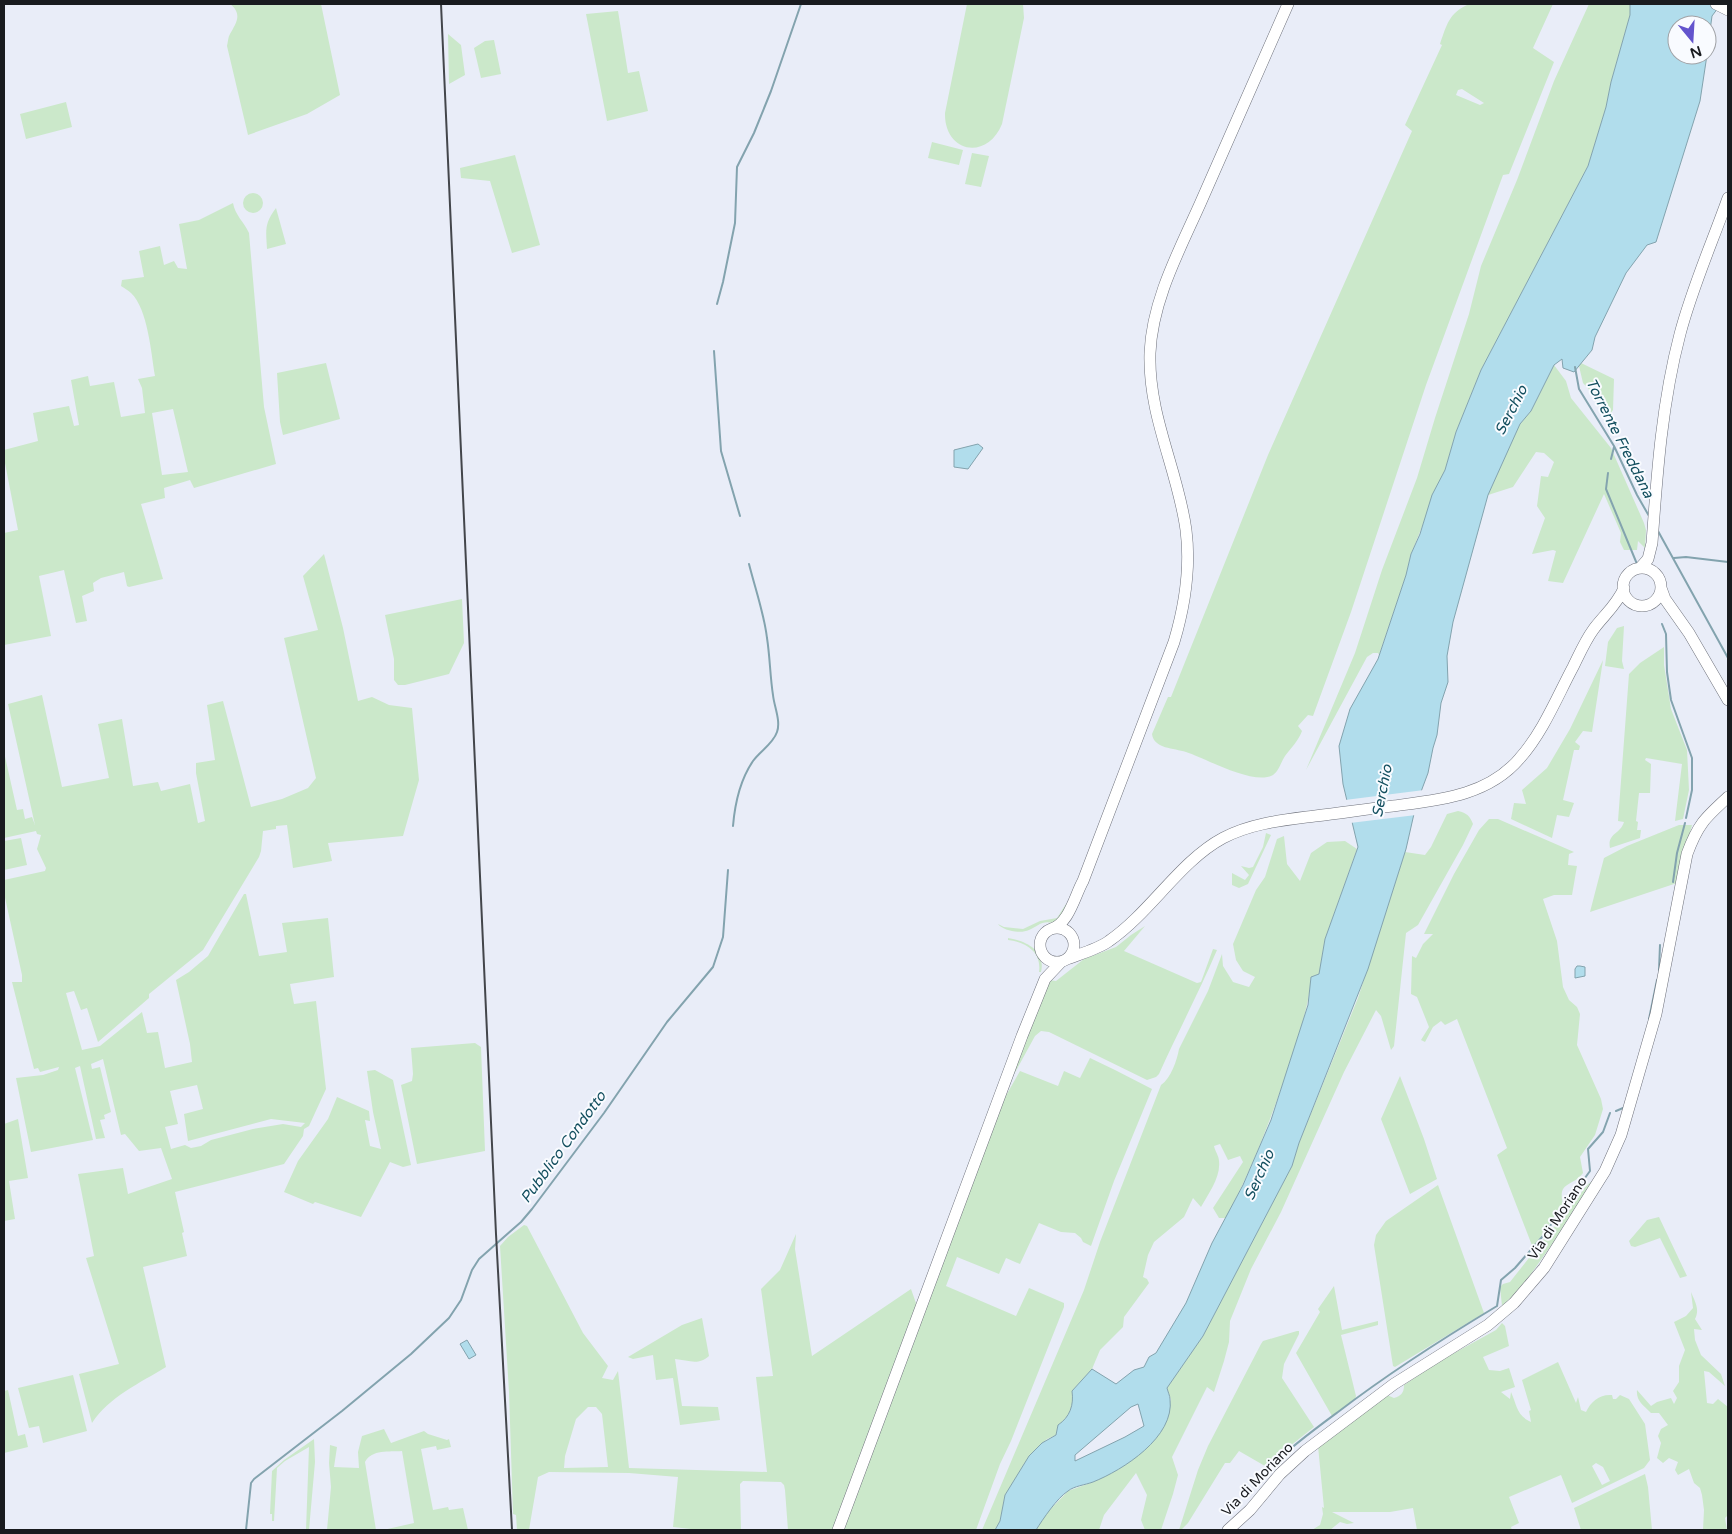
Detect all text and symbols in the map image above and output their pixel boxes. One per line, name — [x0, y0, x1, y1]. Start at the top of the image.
north arrow — [1667, 15, 1717, 65]
text: N — [1688, 42, 1704, 62]
water label: Torrente Freddana — [1582, 375, 1658, 501]
water label: Serchio — [1491, 381, 1531, 438]
water label: Serchio — [1368, 762, 1396, 819]
water label: Pubblico Condotto — [516, 1087, 610, 1206]
water label: Serchio — [1240, 1146, 1278, 1203]
street label: Via di Moriano — [1524, 1173, 1591, 1263]
street label: Via di Moriano — [1218, 1439, 1297, 1520]

